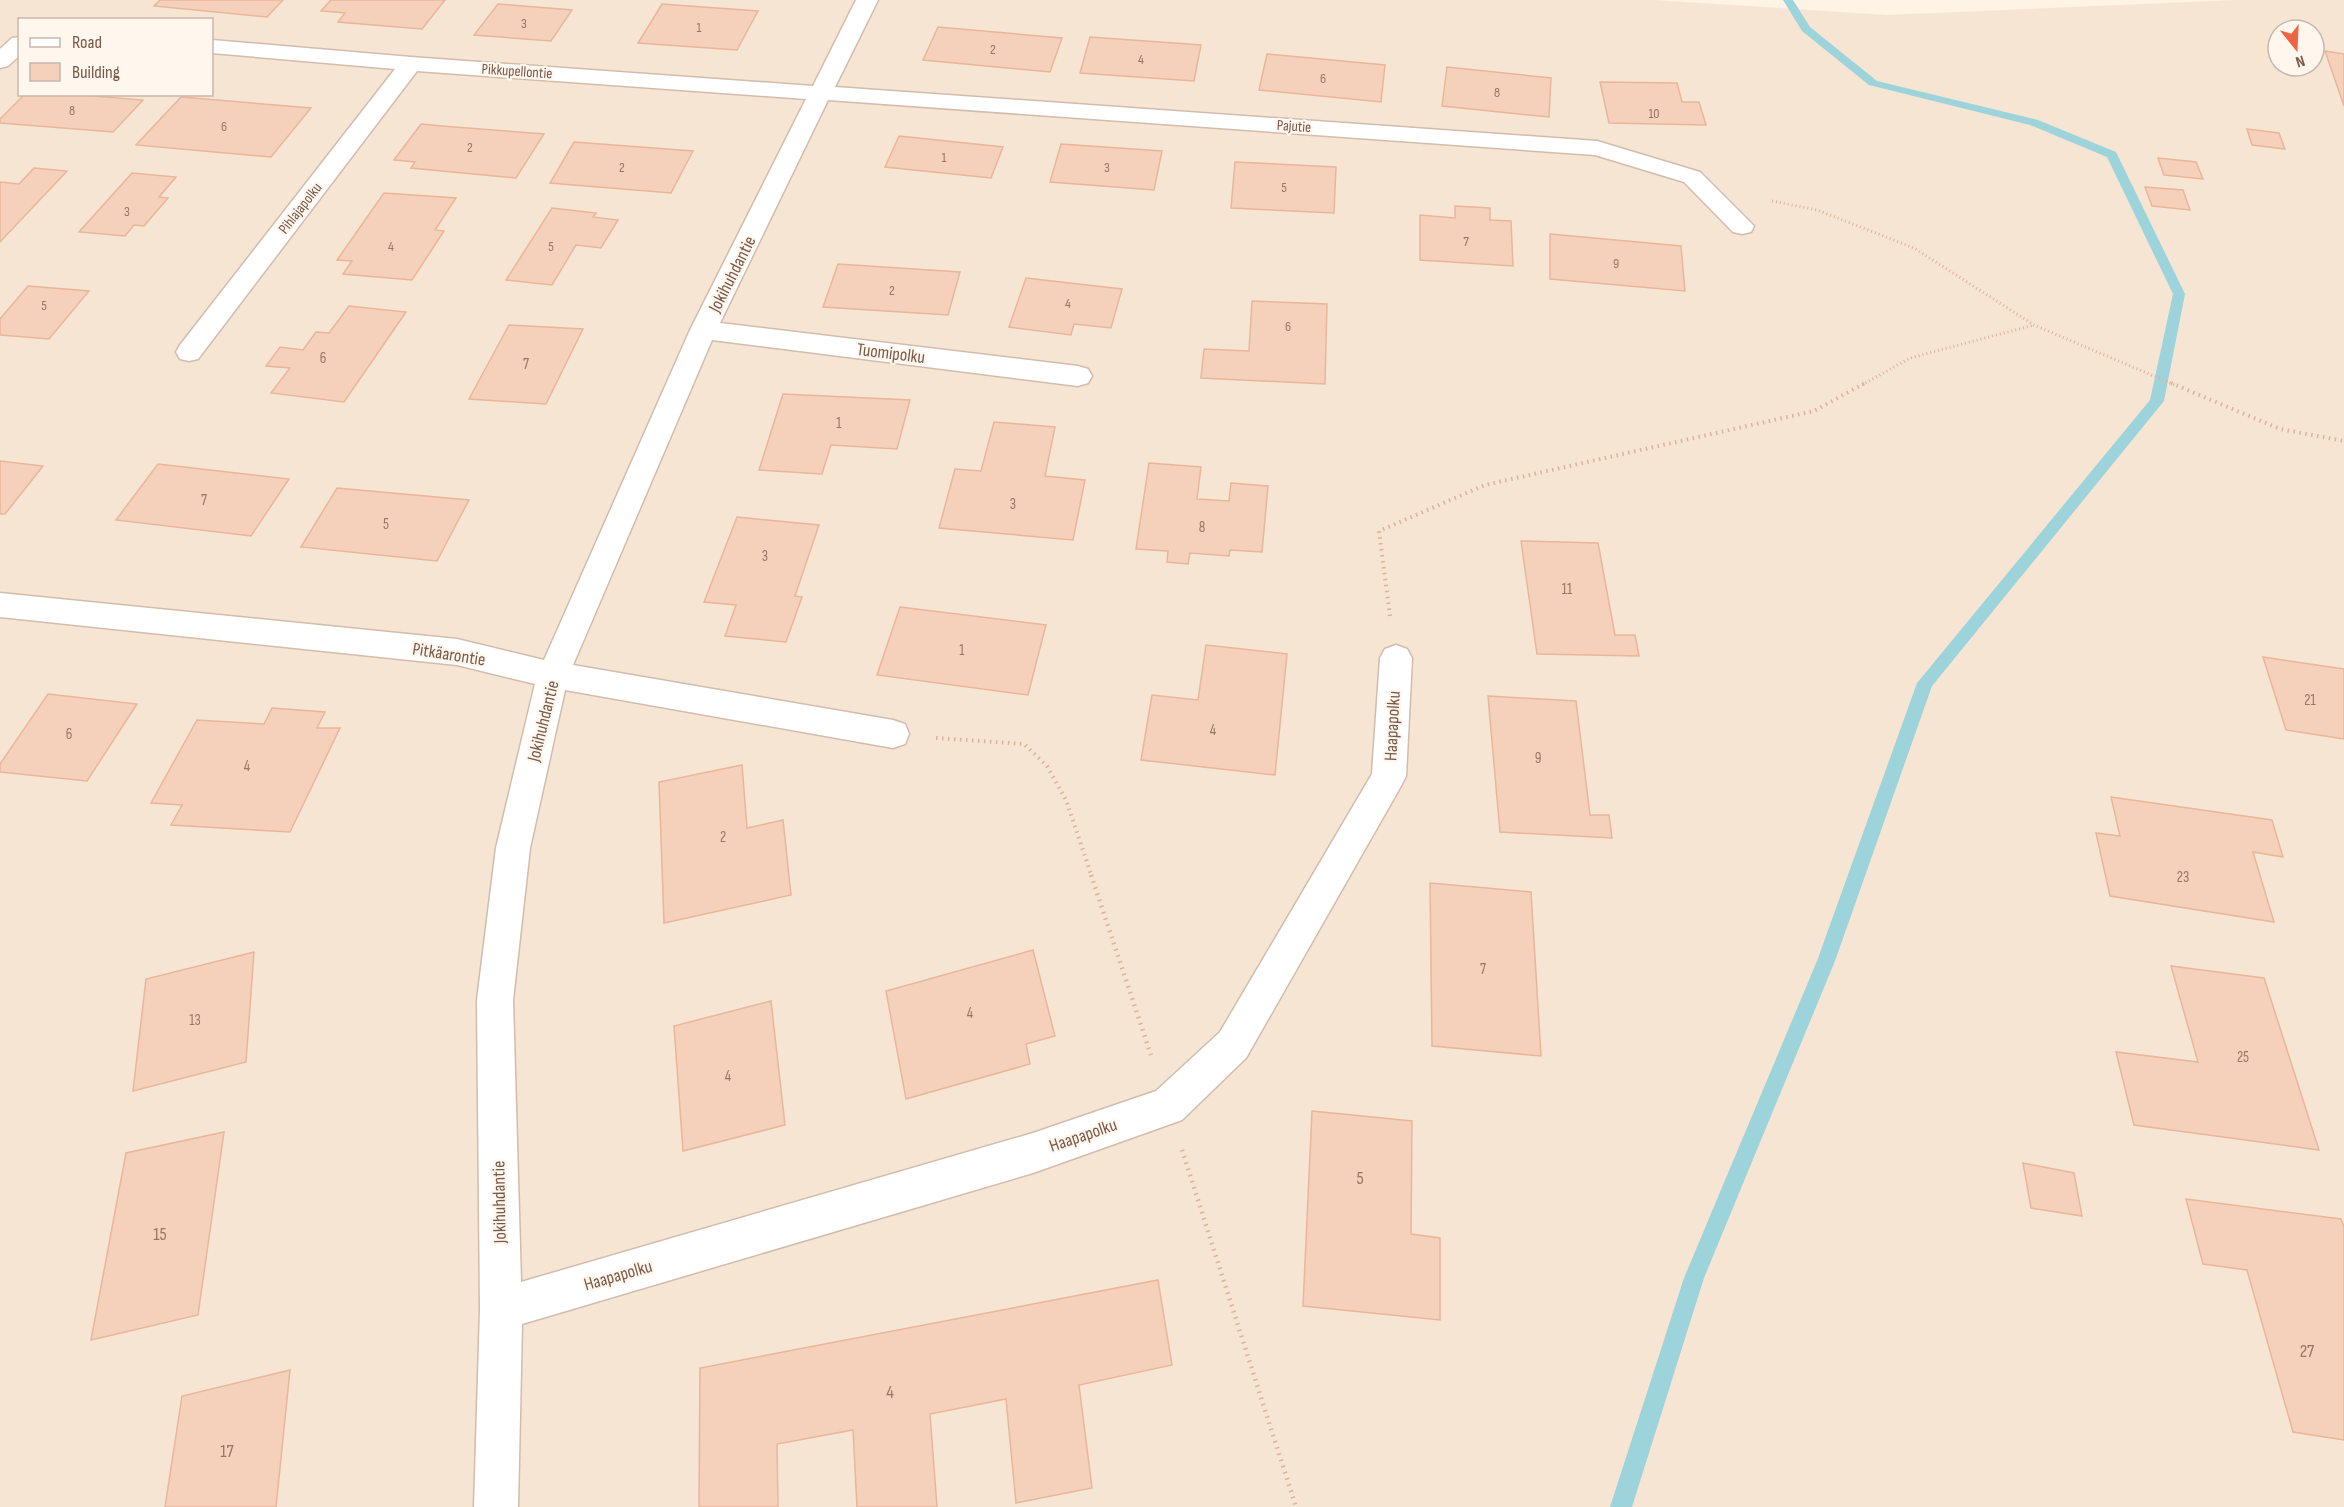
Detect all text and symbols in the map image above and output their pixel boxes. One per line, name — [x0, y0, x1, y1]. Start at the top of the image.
house number: 3 — [521, 15, 527, 32]
legend — [18, 18, 213, 96]
north arrow — [2266, 18, 2326, 78]
house number: 1 — [697, 19, 702, 36]
text: Road — [72, 32, 102, 53]
house number: 2 — [990, 41, 996, 58]
text: N — [2293, 50, 2307, 71]
house number: 4 — [1138, 51, 1144, 68]
street label: Pikkupellontie — [481, 60, 553, 83]
text: Building — [72, 62, 120, 83]
house number: 6 — [1320, 70, 1326, 87]
house number: 8 — [1494, 84, 1500, 101]
house number: 8 — [69, 102, 75, 119]
house number: 10 — [1648, 105, 1660, 122]
street label: Pajutie — [1276, 116, 1312, 137]
house number: 6 — [221, 118, 227, 135]
house number: 2 — [467, 139, 473, 156]
house number: 1 — [942, 149, 947, 166]
house number: 2 — [619, 159, 625, 176]
house number: 3 — [1104, 159, 1110, 176]
street label: Pihlajapolku — [275, 179, 326, 238]
house number: 5 — [1281, 179, 1287, 196]
house number: 3 — [124, 203, 130, 220]
street label: Jokihuhdantie — [704, 233, 761, 317]
house number: 7 — [1463, 233, 1469, 250]
house number: 4 — [388, 238, 394, 255]
house number: 5 — [548, 238, 554, 255]
house number: 9 — [1613, 255, 1619, 272]
house number: 2 — [889, 282, 895, 299]
house number: 4 — [1065, 295, 1071, 312]
house number: 5 — [41, 297, 47, 314]
house number: 6 — [1285, 318, 1291, 335]
street label: Tuomipolku — [856, 339, 926, 368]
house number: 6 — [320, 349, 326, 368]
house number: 7 — [523, 355, 529, 374]
house number: 1 — [836, 414, 842, 433]
house number: 7 — [201, 491, 207, 510]
house number: 3 — [1010, 495, 1016, 514]
house number: 5 — [383, 515, 389, 534]
house number: 8 — [1199, 518, 1205, 537]
house number: 3 — [762, 547, 768, 566]
house number: 11 — [1562, 580, 1573, 599]
street label: Pitkäarontie — [411, 638, 487, 671]
house number: 1 — [959, 641, 965, 660]
street label: Jokihuhdantie — [523, 678, 564, 765]
street label: Haapapolku — [1380, 691, 1405, 762]
house number: 21 — [2304, 691, 2316, 710]
house number: 4 — [1210, 721, 1216, 740]
house number: 6 — [66, 725, 72, 744]
house number: 9 — [1535, 749, 1541, 768]
house number: 4 — [244, 757, 250, 776]
house number: 2 — [720, 828, 726, 847]
house number: 23 — [2177, 868, 2189, 887]
house number: 7 — [1480, 960, 1486, 979]
house number: 4 — [967, 1004, 973, 1023]
house number: 13 — [189, 1011, 201, 1030]
house number: 25 — [2237, 1048, 2249, 1067]
house number: 4 — [725, 1067, 731, 1086]
street label: Haapapolku — [1047, 1114, 1120, 1157]
street label: Jokihuhdantie — [488, 1160, 511, 1244]
house number: 5 — [1356, 1168, 1364, 1189]
house number: 15 — [153, 1224, 167, 1245]
street label: Haapapolku — [582, 1256, 655, 1295]
house number: 27 — [2300, 1341, 2315, 1362]
house number: 4 — [886, 1382, 894, 1403]
house number: 17 — [220, 1441, 235, 1462]

